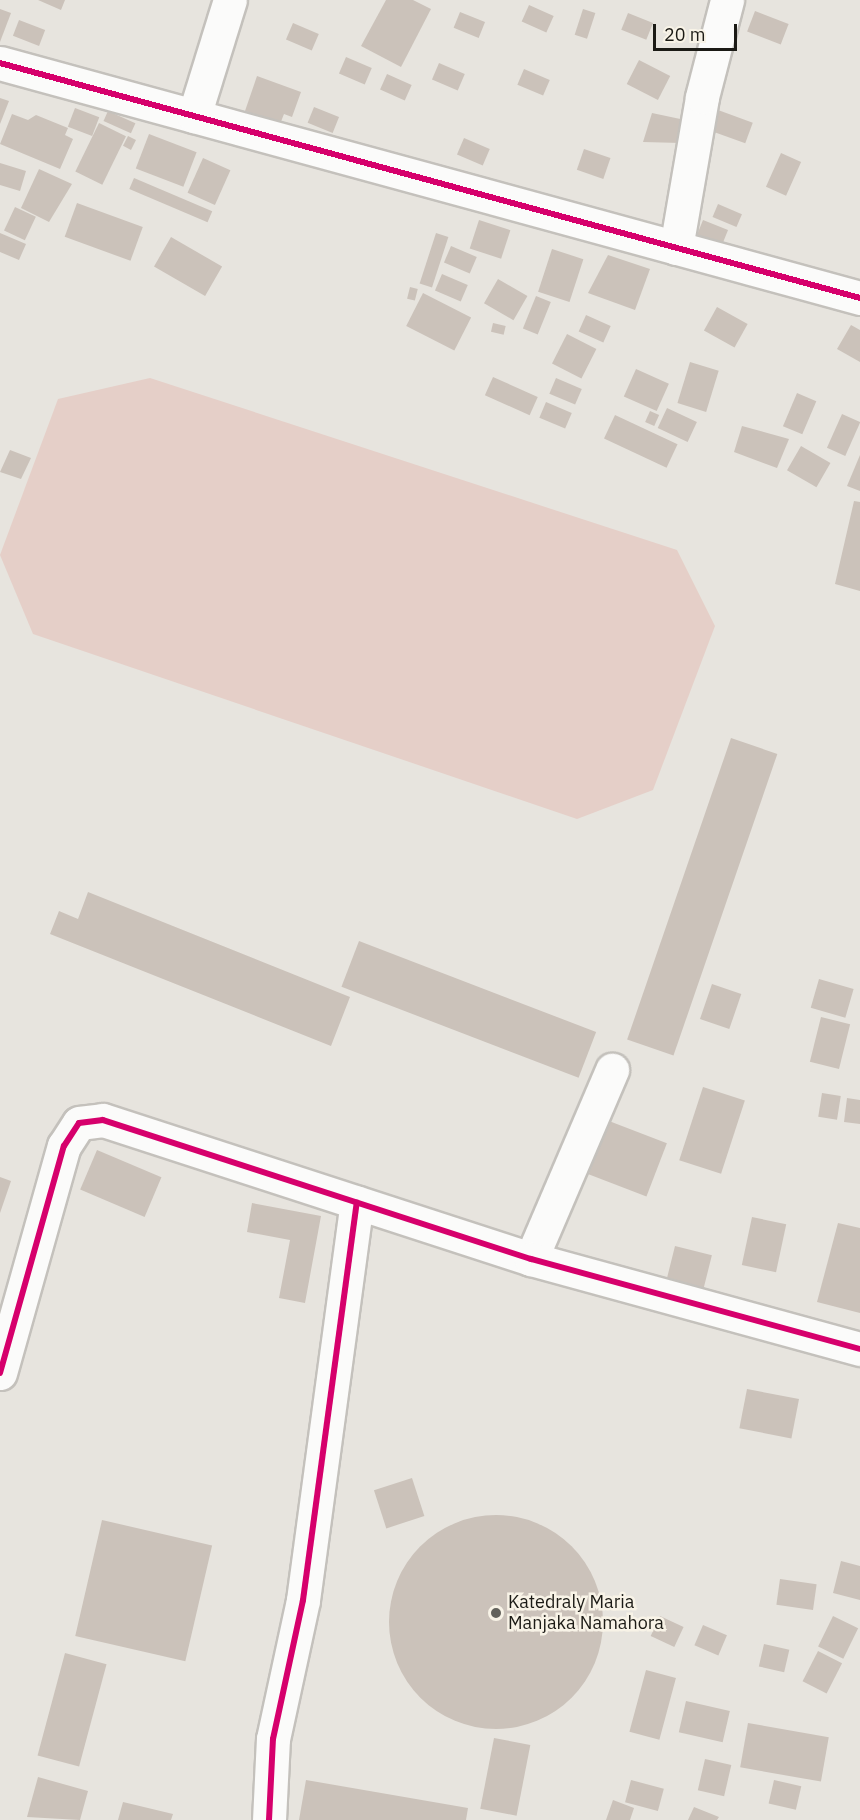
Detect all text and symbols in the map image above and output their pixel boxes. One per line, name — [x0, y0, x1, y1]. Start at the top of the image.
scale bar — [656, 12, 740, 50]
text: 20 m — [664, 23, 706, 46]
place label: Katedraly Maria Manjaka Namahora — [508, 1592, 664, 1634]
marker: Katedraly Maria Manjaka Namahora — [489, 1606, 503, 1620]

